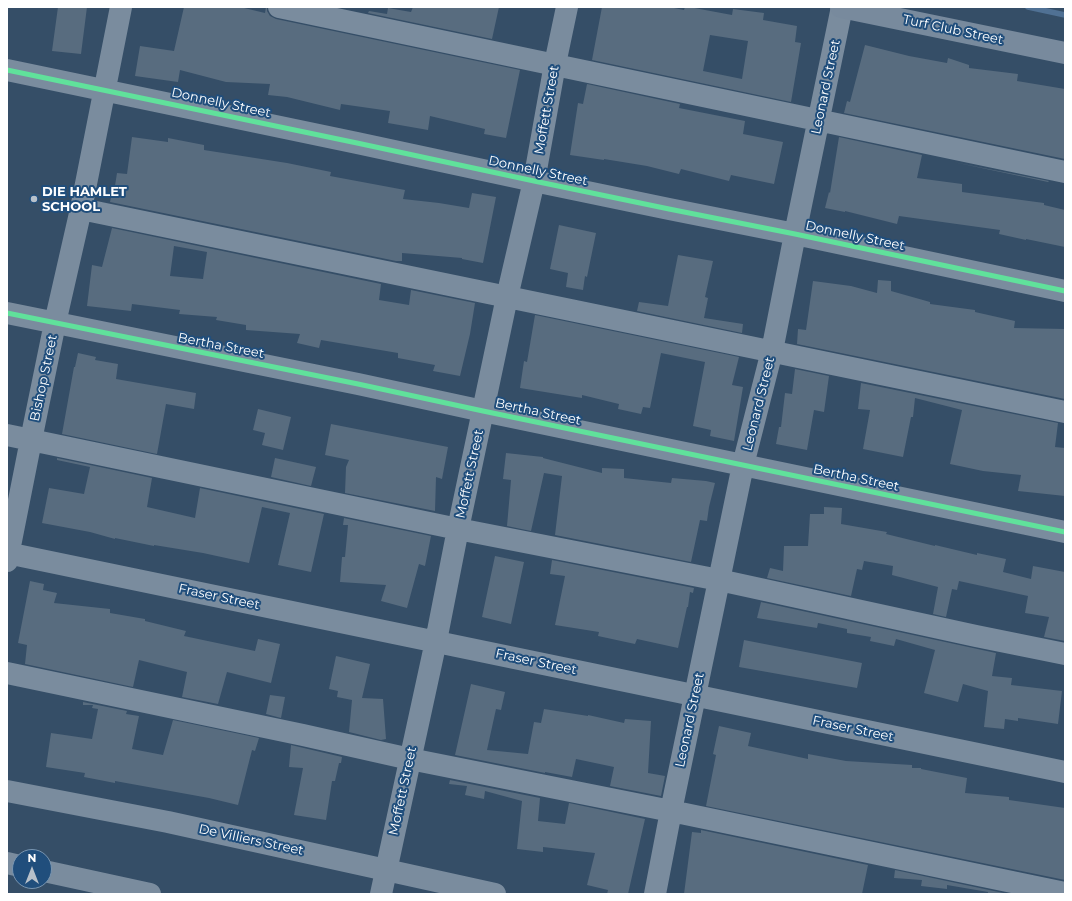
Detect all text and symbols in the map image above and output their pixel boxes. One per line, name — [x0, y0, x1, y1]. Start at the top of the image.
street label: Turf Club Street — [901, 12, 1005, 48]
street label: Leonard Street — [808, 38, 844, 136]
street label: Moffett Street — [531, 64, 563, 156]
street label: Donnelly Street — [170, 85, 272, 121]
street label: Donnelly Street — [487, 153, 589, 189]
place label: DIE HAMLET SCHOOL — [42, 184, 127, 215]
marker: DIE HAMLET SCHOOL — [29, 194, 39, 204]
street label: Donnelly Street — [804, 218, 906, 254]
street label: Bertha Street — [177, 330, 265, 362]
street label: Bishop Street — [27, 333, 61, 423]
street label: Leonard Street — [740, 355, 778, 453]
street label: Bertha Street — [494, 395, 582, 429]
street label: Moffett Street — [453, 428, 487, 520]
street label: Bertha Street — [812, 461, 900, 495]
street label: Fraser Street — [177, 581, 261, 613]
street label: Fraser Street — [494, 646, 578, 678]
street label: Leonard Street — [672, 671, 708, 769]
street label: Fraser Street — [811, 713, 895, 745]
street label: Moffett Street — [386, 745, 420, 837]
street label: De Villiers Street — [197, 821, 305, 859]
north arrow — [12, 849, 52, 889]
text: N — [28, 851, 36, 865]

